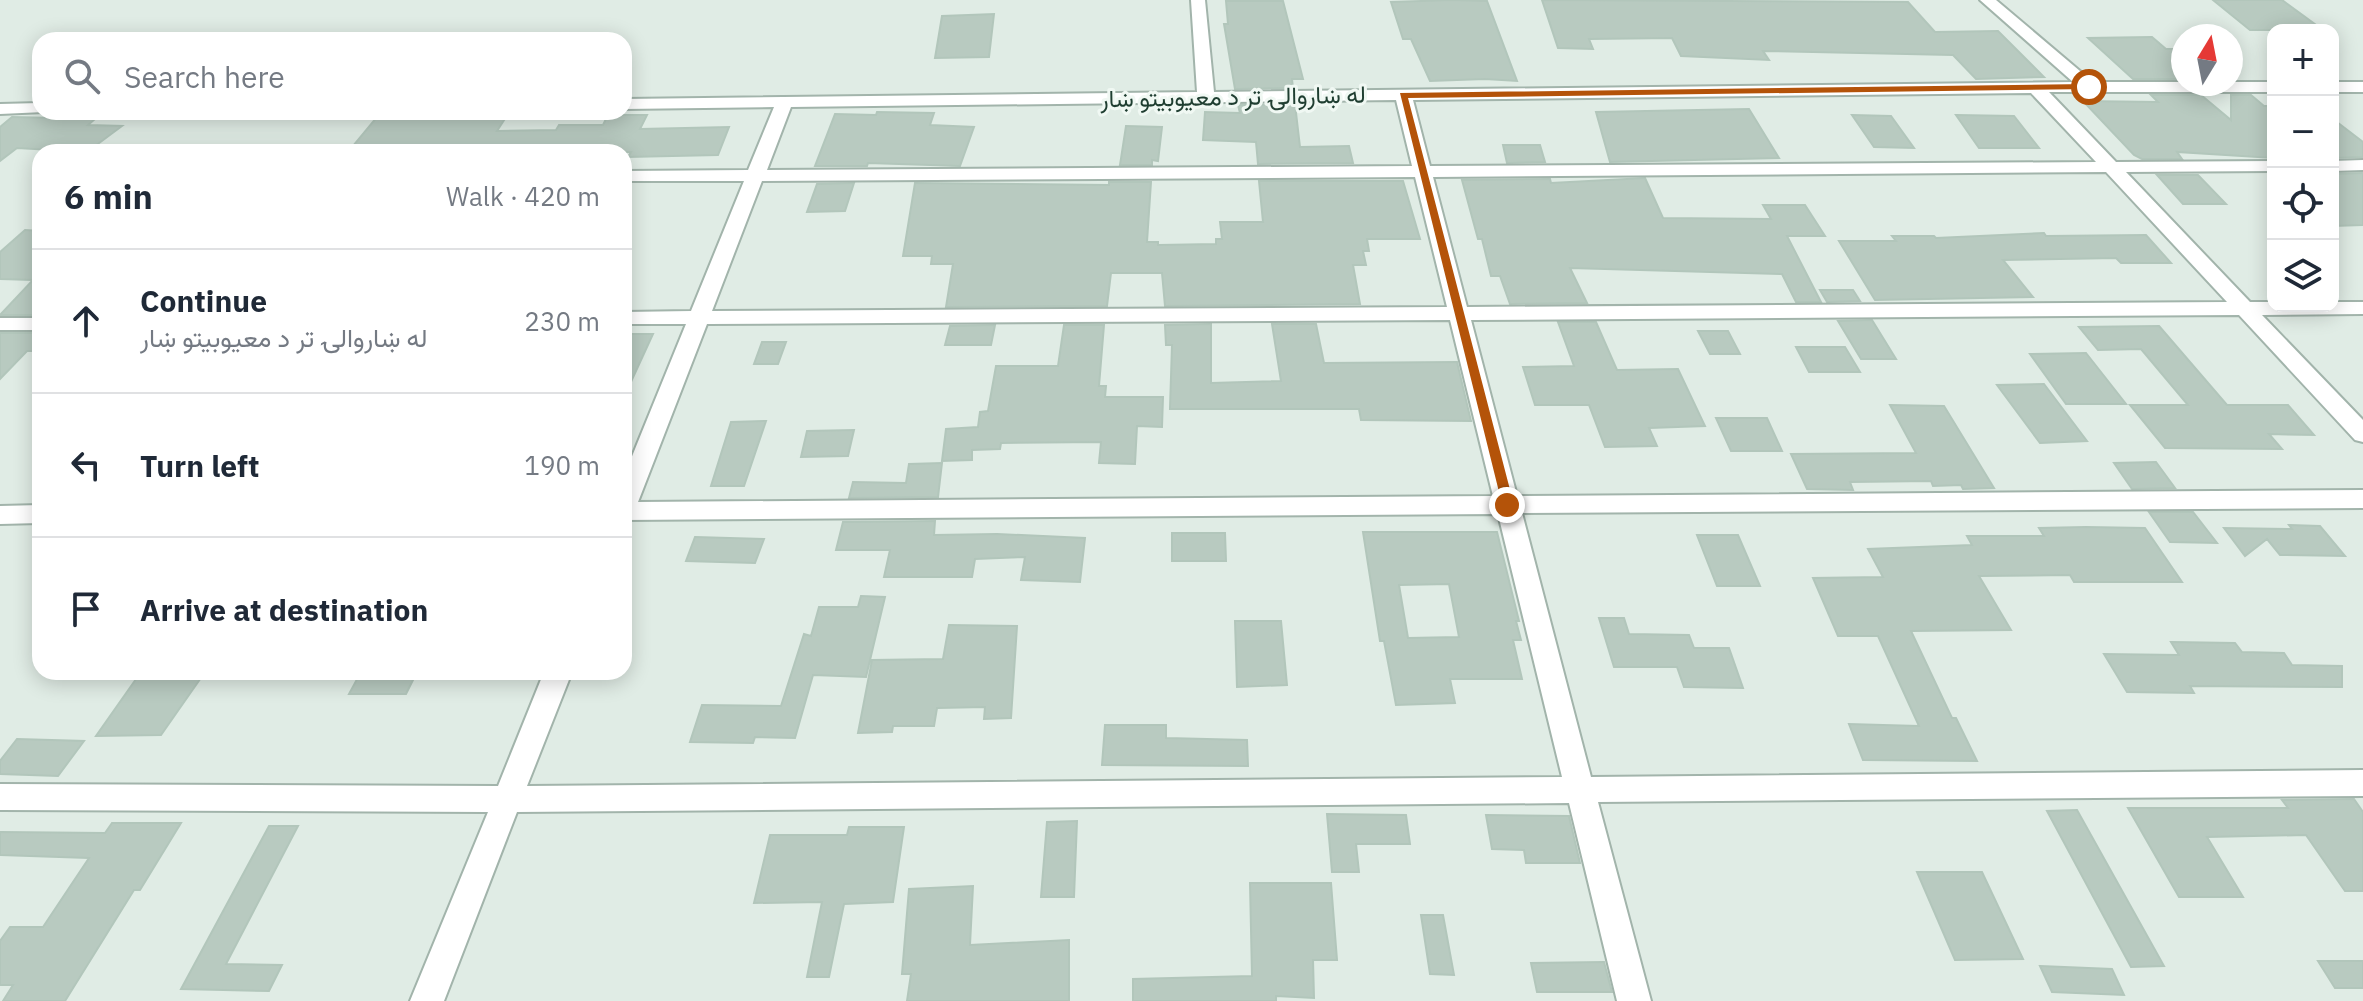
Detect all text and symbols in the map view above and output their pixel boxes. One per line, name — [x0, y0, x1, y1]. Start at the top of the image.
north arrow — [2171, 24, 2243, 96]
map controls — [2267, 24, 2339, 312]
button: + — [2267, 24, 2339, 96]
search box — [32, 32, 632, 120]
icon: search — [60, 54, 104, 98]
text: Search here — [124, 57, 285, 96]
route start — [2071, 69, 2107, 105]
street label: له ښاروالۍ تر د معیوبیتو ښار — [1099, 78, 1366, 114]
button: − — [2267, 96, 2339, 168]
button: locate — [2267, 168, 2339, 240]
text: 6 min — [64, 174, 153, 218]
text: Walk · 420 m — [446, 179, 600, 213]
button: layers — [2267, 240, 2339, 312]
text: Continue — [140, 281, 267, 320]
icon: ahead — [64, 299, 108, 343]
text: 230 m — [524, 304, 600, 338]
text: له ښاروالۍ تر د معیوبیتو ښار — [140, 320, 428, 354]
icon: left — [64, 443, 108, 487]
text: Turn left — [140, 446, 259, 485]
text: 190 m — [524, 448, 600, 482]
route end — [1489, 487, 1525, 523]
icon: arrive — [64, 587, 108, 631]
text: Arrive at destination — [140, 590, 428, 629]

